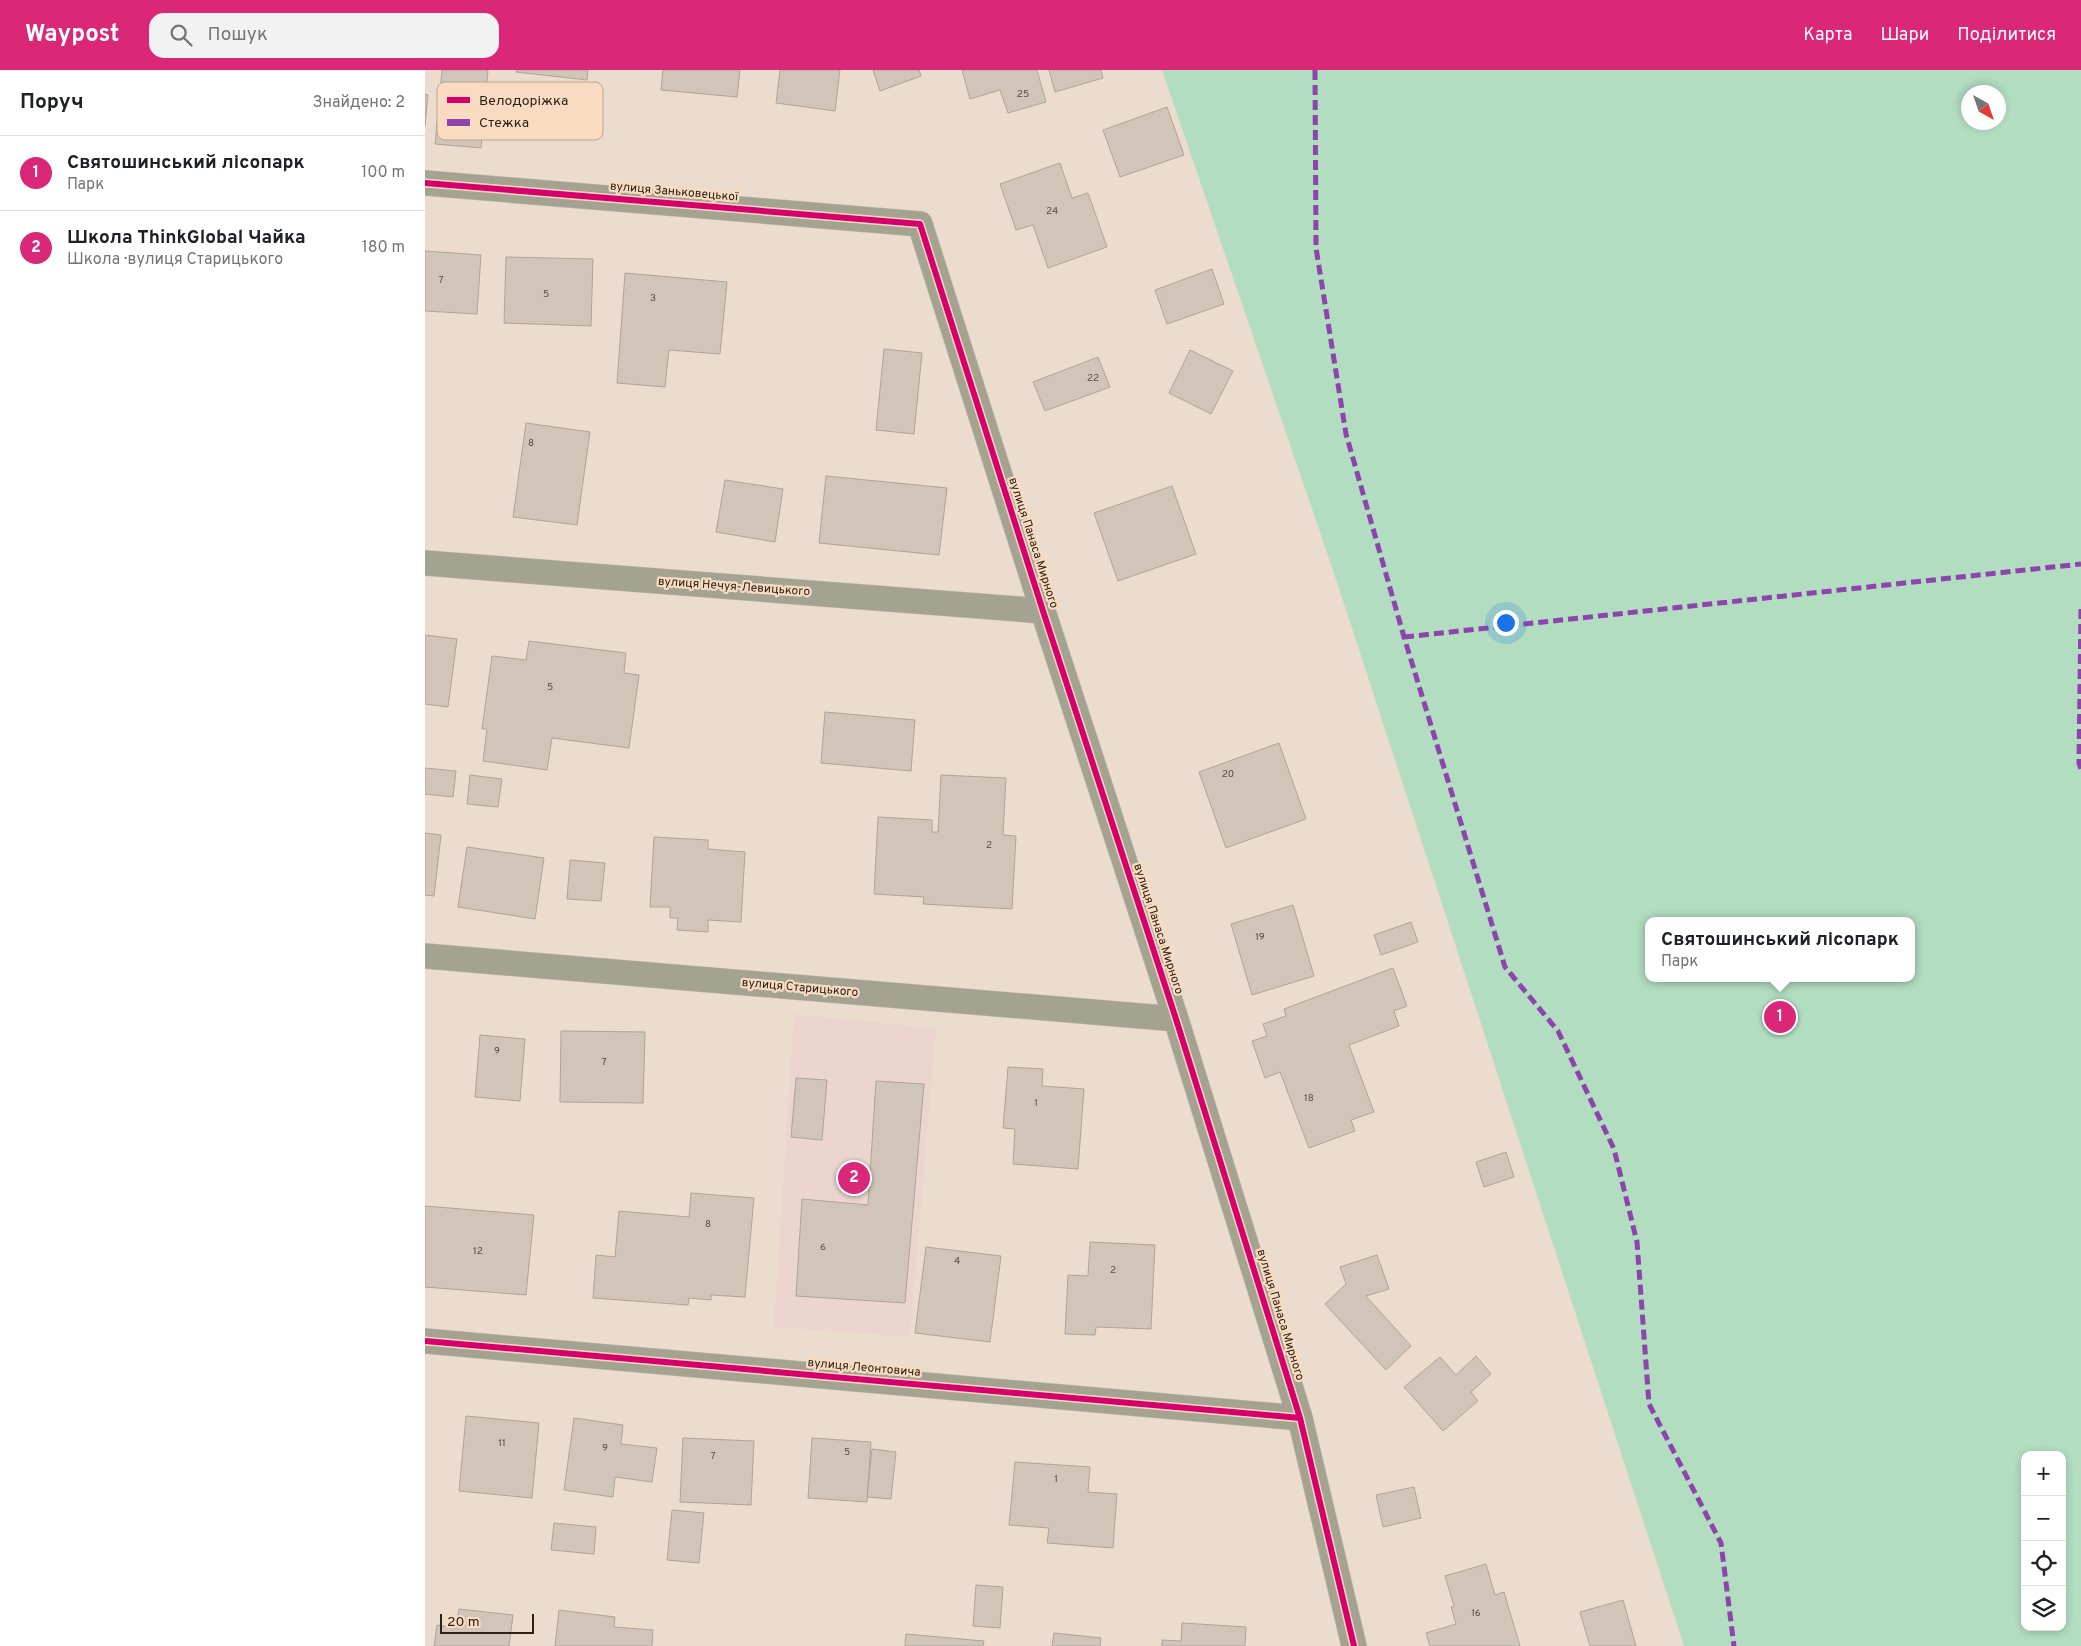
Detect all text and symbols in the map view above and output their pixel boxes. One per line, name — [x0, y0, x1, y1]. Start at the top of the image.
search box — [149, 13, 499, 58]
text: Waypost — [25, 20, 119, 50]
icon: search — [167, 21, 195, 49]
text: Пошук — [207, 23, 268, 47]
text: Карта — [1803, 24, 1852, 47]
text: Шари — [1880, 24, 1929, 47]
text: Поділитися — [1957, 24, 2056, 47]
legend — [437, 82, 603, 140]
north arrow — [1961, 85, 2006, 130]
house number: 25 — [1017, 88, 1029, 101]
text: Поруч — [20, 89, 84, 116]
text: Знайдено: 2 — [312, 93, 405, 113]
text: Велодоріжка — [479, 93, 568, 110]
text: Стежка — [479, 115, 529, 132]
text: Святошинський лісопарк — [67, 151, 305, 175]
text: 1 — [33, 163, 39, 183]
text: 100 m — [361, 163, 405, 183]
text: Парк — [67, 175, 104, 195]
street label: вулиця Заньковецької — [609, 178, 740, 206]
house number: 24 — [1046, 205, 1058, 218]
text: Школа ThinkGlobal Чайка — [67, 226, 306, 250]
text: 2 — [31, 238, 41, 258]
text: 180 m — [362, 238, 405, 258]
text: Школа · вулиця Старицького — [67, 250, 283, 270]
house number: 7 — [438, 274, 444, 287]
house number: 5 — [543, 288, 549, 301]
house number: 3 — [650, 292, 656, 305]
house number: 22 — [1087, 372, 1099, 385]
house number: 8 — [528, 437, 534, 450]
street label: вулиця Панаса Мирного — [1004, 476, 1062, 611]
street label: вулиця Нечуя-Левицького — [657, 574, 811, 600]
your location — [1493, 610, 1519, 636]
house number: 5 — [547, 681, 553, 694]
house number: 20 — [1222, 768, 1234, 781]
house number: 2 — [986, 839, 992, 852]
street label: вулиця Панаса Мирного — [1129, 862, 1187, 997]
popup — [1645, 917, 1915, 982]
text: Святошинський лісопарк — [1661, 928, 1899, 952]
house number: 19 — [1255, 931, 1265, 944]
text: Парк — [1661, 952, 1698, 972]
street label: вулиця Старицького — [741, 975, 859, 1001]
pin: 1 — [1764, 998, 1796, 1036]
house number: 9 — [494, 1045, 500, 1058]
house number: 7 — [601, 1056, 607, 1069]
house number: 18 — [1304, 1092, 1314, 1105]
house number: 1 — [1034, 1097, 1038, 1110]
pin: 2 — [838, 1159, 870, 1197]
house number: 8 — [705, 1218, 711, 1231]
house number: 6 — [820, 1241, 826, 1254]
house number: 12 — [473, 1245, 483, 1258]
street label: вулиця Панаса Мирного — [1252, 1247, 1308, 1383]
house number: 4 — [954, 1255, 960, 1268]
house number: 2 — [1110, 1264, 1116, 1277]
street label: вулиця Леонтовича — [807, 1355, 921, 1381]
house number: 11 — [498, 1437, 506, 1450]
house number: 9 — [602, 1442, 608, 1455]
house number: 5 — [844, 1446, 850, 1459]
house number: 7 — [710, 1450, 716, 1463]
map controls — [2021, 1451, 2066, 1631]
button: + — [2021, 1451, 2066, 1496]
house number: 1 — [1054, 1473, 1058, 1486]
button: − — [2021, 1496, 2066, 1541]
button: locate — [2021, 1541, 2066, 1586]
button: layers — [2021, 1586, 2066, 1631]
house number: 16 — [1471, 1607, 1481, 1620]
scale bar — [440, 1611, 534, 1634]
text: 20 m — [447, 1614, 480, 1631]

